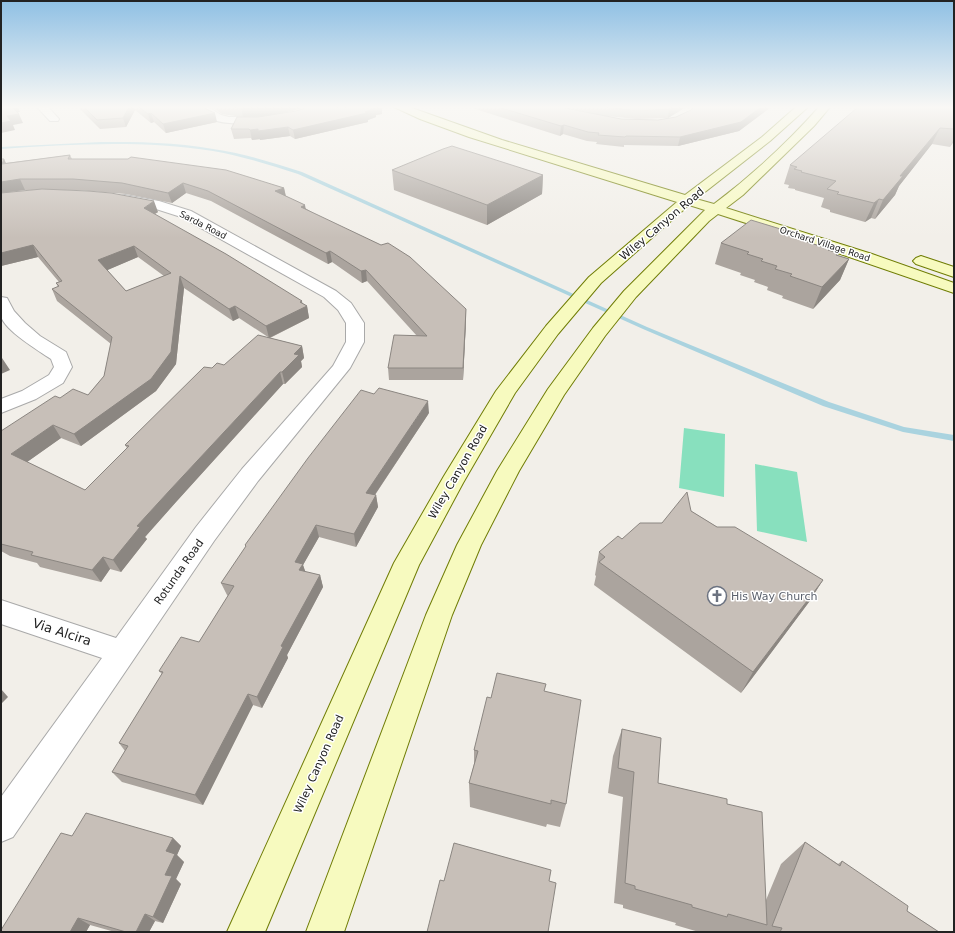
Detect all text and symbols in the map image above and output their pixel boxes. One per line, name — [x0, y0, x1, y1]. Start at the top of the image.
street label: Wiley Canyon Road — [617, 185, 707, 263]
street label: Sarda Road — [178, 209, 228, 241]
street label: Orchard Village Road — [778, 225, 872, 263]
street label: Wiley Canyon Road — [426, 423, 490, 521]
street label: Rotunda Road — [152, 537, 206, 607]
church icon: His Way Church — [706, 585, 728, 607]
place label: His Way Church — [731, 590, 817, 603]
street label: Via Alcira — [31, 615, 93, 649]
street label: Wiley Canyon Road — [291, 713, 347, 815]

